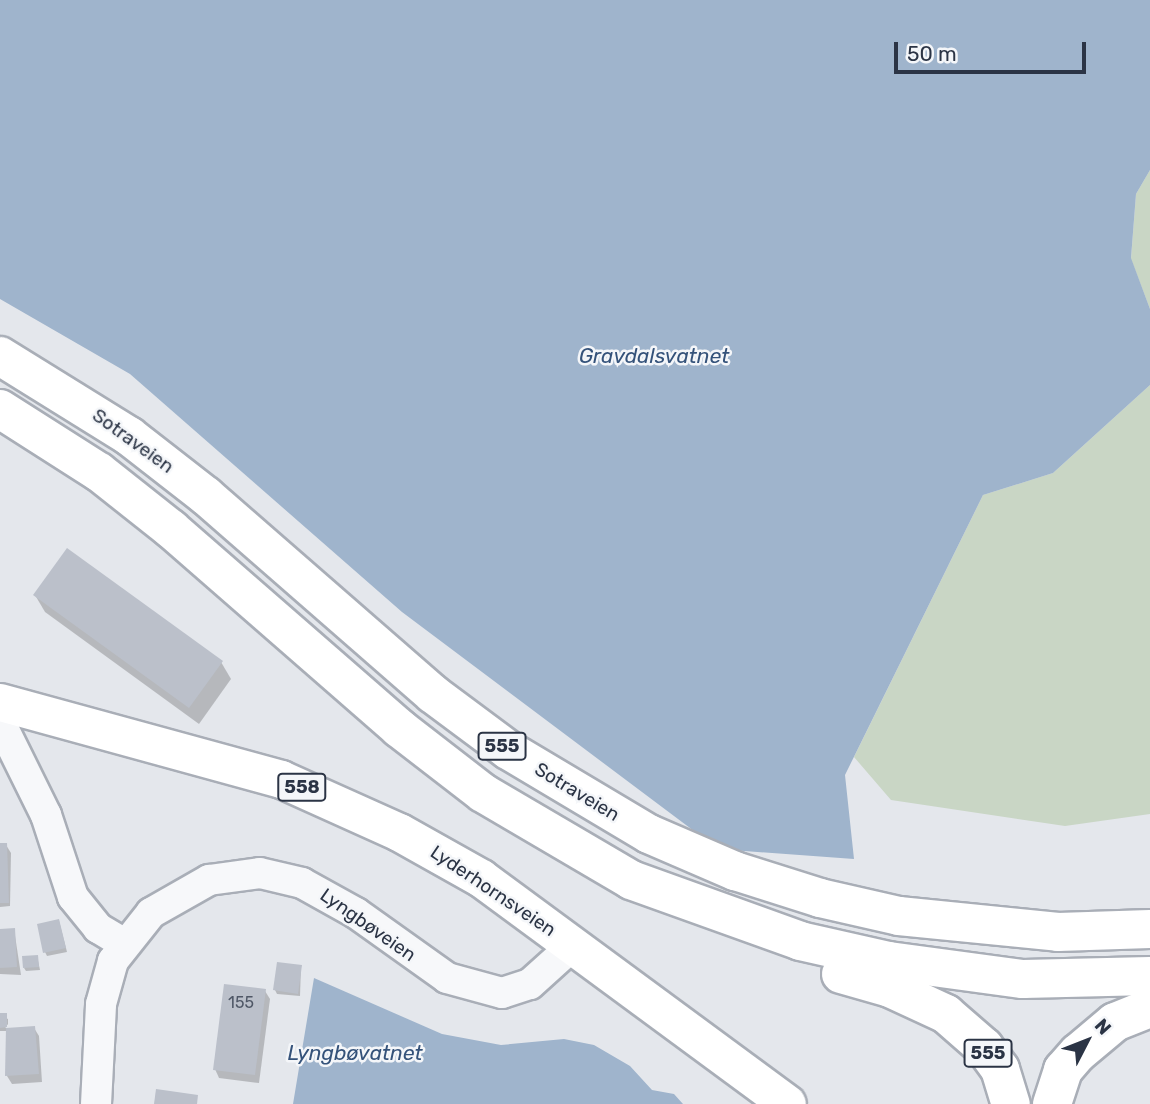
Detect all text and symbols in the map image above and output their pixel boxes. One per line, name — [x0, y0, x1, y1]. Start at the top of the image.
scale bar — [898, 28, 1090, 72]
text: 50 m — [907, 41, 957, 66]
water label: Gravdalsvatnet — [579, 343, 729, 369]
street label: Sotraveien — [88, 404, 178, 478]
road number: 555 — [477, 732, 526, 760]
street label: Sotraveien — [530, 758, 624, 826]
road number: 558 — [276, 772, 328, 802]
street label: Lyderhornsveien — [426, 841, 560, 941]
street label: Lyngbøveien — [316, 884, 420, 966]
house number: 155 — [228, 993, 254, 1013]
north arrow — [1052, 1006, 1122, 1076]
text: N — [1090, 1014, 1116, 1039]
road number: 555 — [964, 1038, 1012, 1068]
water label: Lyngbøvatnet — [288, 1040, 422, 1066]

